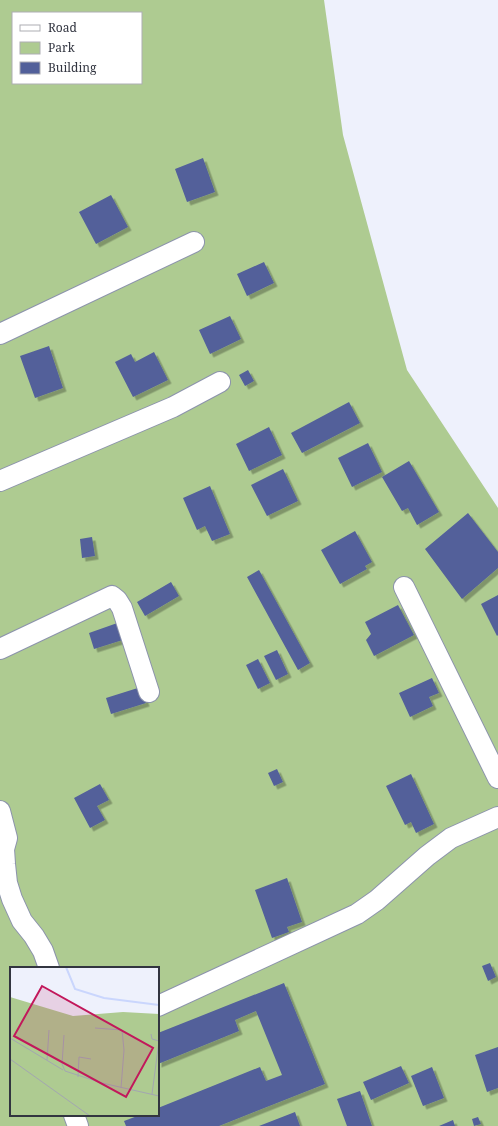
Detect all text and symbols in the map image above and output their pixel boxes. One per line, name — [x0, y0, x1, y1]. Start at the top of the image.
legend — [12, 12, 142, 84]
text: Road — [48, 19, 78, 36]
text: Park — [48, 39, 76, 56]
text: Building — [48, 59, 97, 76]
inset map — [10, 967, 159, 1116]

